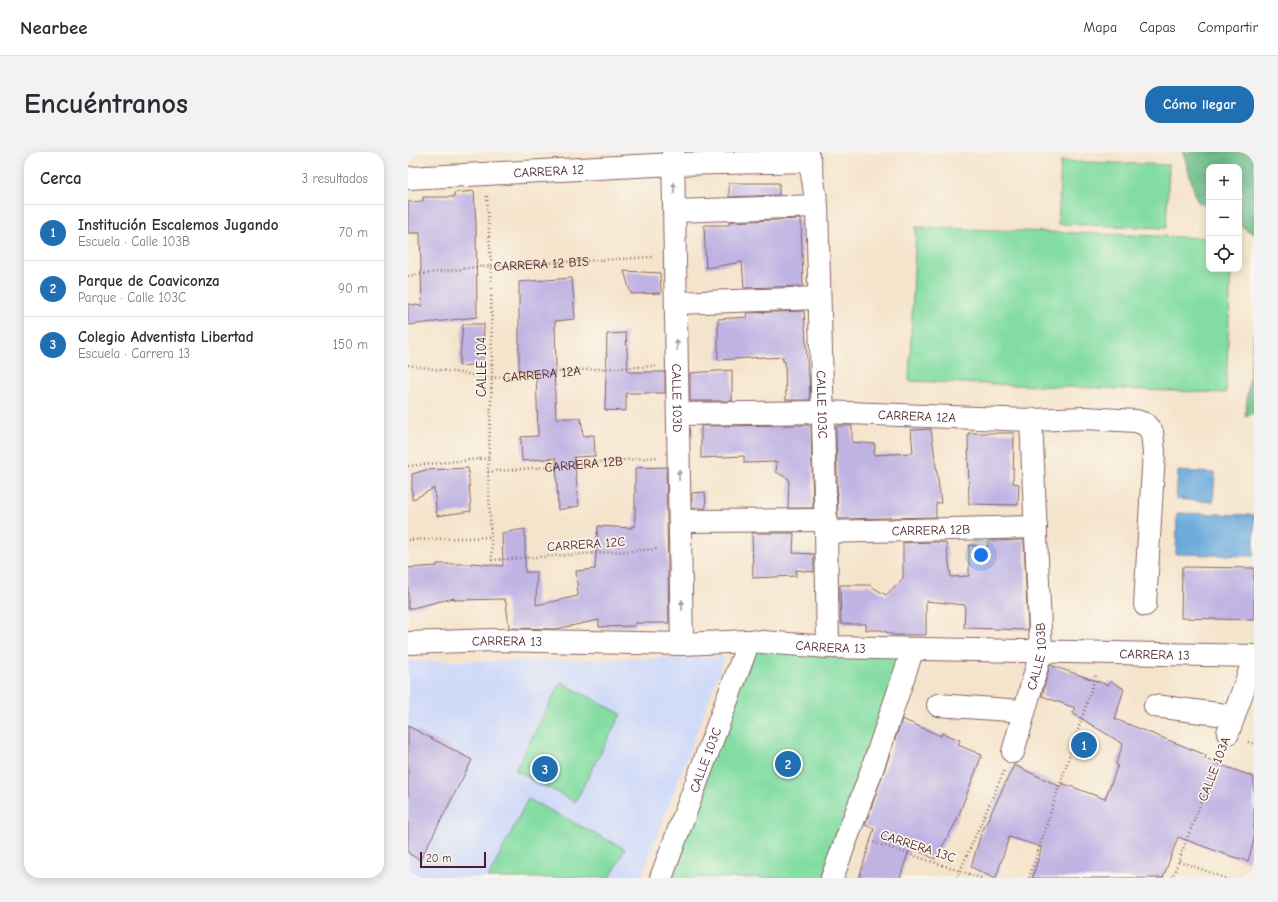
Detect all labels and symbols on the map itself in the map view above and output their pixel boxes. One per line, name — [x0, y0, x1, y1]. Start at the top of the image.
street label: CARRERA 12 — [513, 161, 585, 180]
one-way arrow — [671, 181, 677, 194]
street label: CARRERA 12 BIS — [493, 253, 589, 274]
street label: CALLE 104 — [474, 337, 489, 397]
one-way arrow — [674, 338, 680, 351]
street label: CARRERA 12A — [502, 362, 582, 384]
street label: CALLE 103D — [669, 364, 686, 432]
street label: CALLE 103C — [814, 370, 831, 439]
street label: CARRERA 12A — [878, 407, 957, 425]
street label: CARRERA 12B — [544, 453, 623, 474]
one-way arrow — [676, 469, 683, 481]
street label: CARRERA 12B — [892, 521, 970, 538]
street label: CARRERA 12C — [546, 534, 626, 554]
your location — [971, 545, 991, 565]
one-way arrow — [679, 598, 685, 611]
street label: CALLE 103B — [1023, 622, 1049, 692]
street label: CARRERA 13 — [472, 632, 542, 649]
street label: CARRERA 13 — [795, 637, 866, 655]
street label: CARRERA 13 — [1119, 646, 1190, 662]
street label: CALLE 103C — [686, 725, 724, 795]
pin: 1 — [1071, 730, 1097, 760]
street label: CALLE 103A — [1195, 734, 1233, 803]
pin: 2 — [775, 749, 801, 779]
pin: 3 — [532, 754, 558, 784]
street label: CARRERA 13C — [878, 827, 958, 865]
scale bar — [420, 850, 486, 869]

